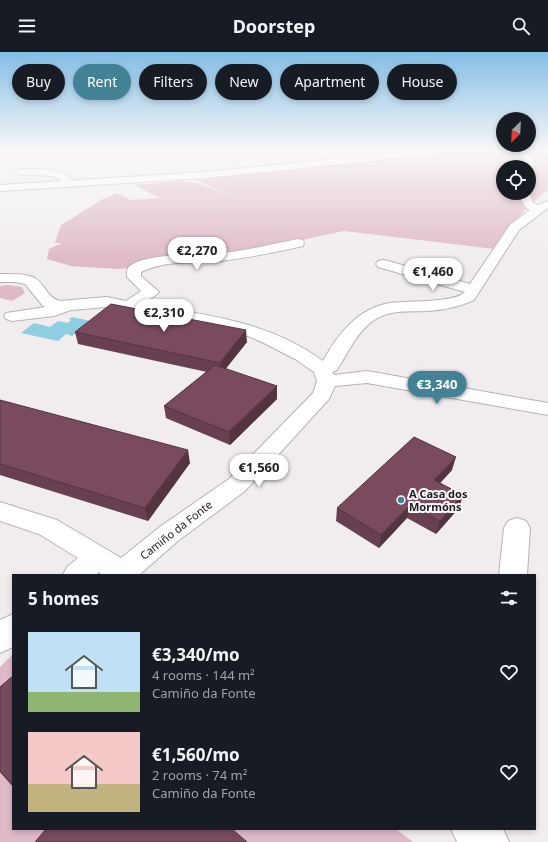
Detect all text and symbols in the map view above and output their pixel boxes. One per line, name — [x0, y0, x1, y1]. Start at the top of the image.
text: Doorstep — [233, 14, 315, 38]
icon: menu — [16, 15, 38, 37]
icon: search — [510, 15, 532, 37]
chip: Buy — [12, 64, 65, 100]
chip: Rent — [73, 64, 131, 100]
chip: Filters — [139, 64, 207, 100]
chip: New — [215, 64, 272, 100]
chip: Apartment — [280, 64, 379, 100]
chip: House — [387, 64, 457, 100]
north arrow — [496, 112, 536, 152]
map controls — [496, 112, 536, 200]
button: locate — [496, 160, 536, 200]
pin: €2,270 — [164, 237, 230, 271]
text: €2,270 — [177, 241, 217, 259]
pin: €1,460 — [400, 258, 466, 292]
text: €1,460 — [413, 262, 453, 280]
pin: €2,310 — [131, 299, 197, 333]
text: €2,310 — [144, 303, 184, 321]
pin: €3,340 — [404, 371, 470, 405]
text: €3,340 — [417, 375, 457, 393]
pin: €1,560 — [226, 454, 292, 488]
text: €1,560 — [239, 458, 279, 476]
place label: A Casa dos Mormóns — [409, 486, 468, 514]
marker: A Casa dos Mormóns — [396, 495, 406, 505]
street label: Camiño da Fonte — [137, 497, 215, 563]
text: 5 homes — [28, 587, 99, 610]
icon: filters — [498, 587, 520, 609]
text: €3,340/mo — [152, 643, 240, 666]
icon: home — [60, 648, 108, 696]
icon: heart — [498, 661, 520, 683]
text: 4 rooms · 144 m² — [152, 666, 255, 684]
text: Camiño da Fonte — [152, 684, 256, 702]
text: €1,560/mo — [152, 743, 240, 766]
icon: home — [60, 748, 108, 796]
icon: heart — [498, 761, 520, 783]
text: 2 rooms · 74 m² — [152, 766, 247, 784]
text: Camiño da Fonte — [152, 784, 256, 802]

